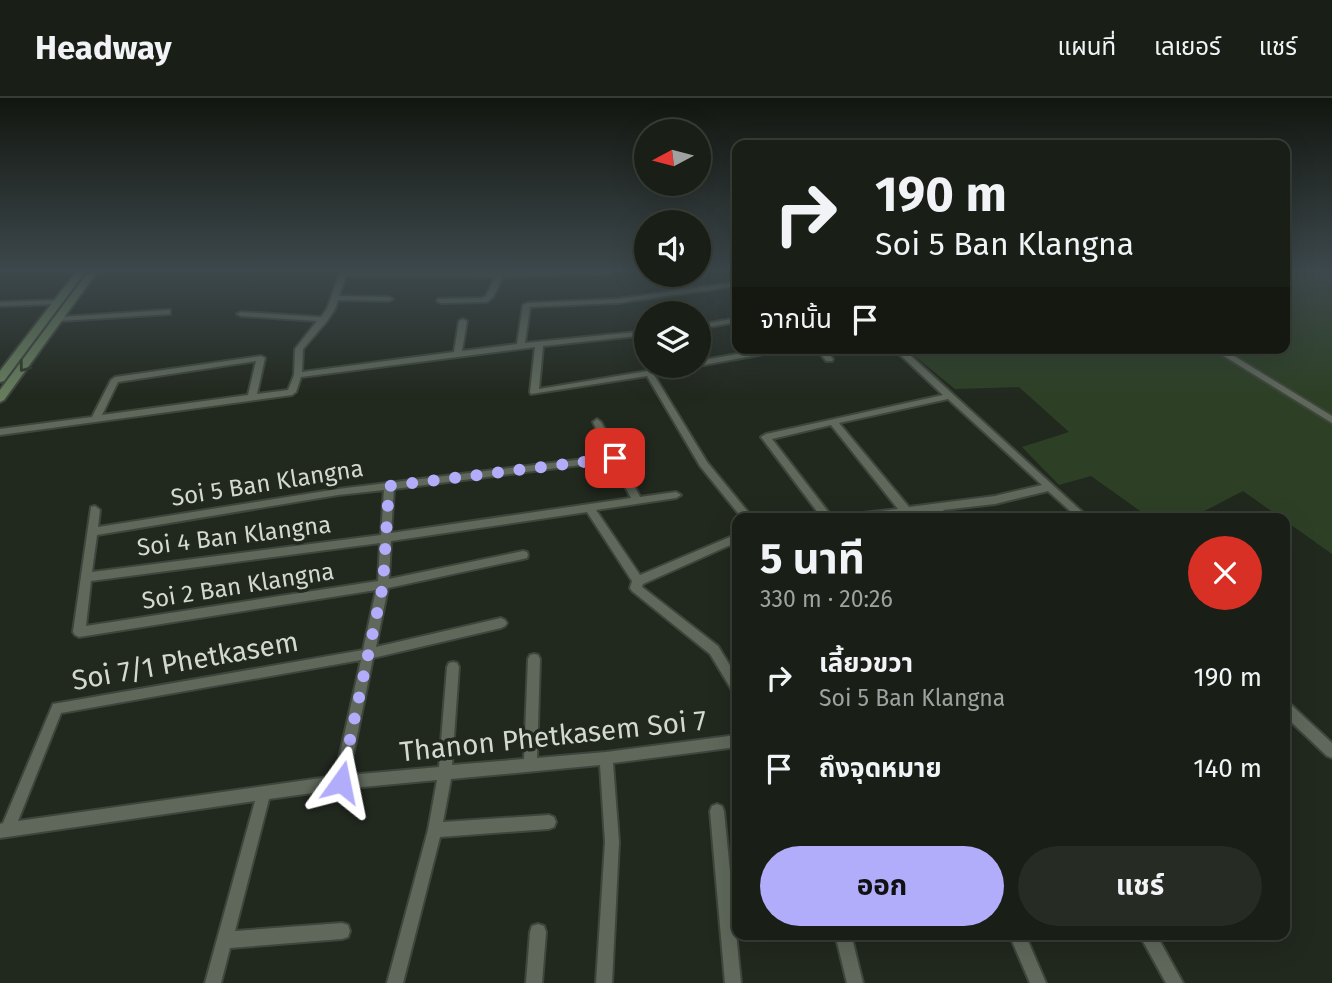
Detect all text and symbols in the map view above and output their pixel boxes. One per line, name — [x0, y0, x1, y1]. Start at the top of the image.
text: Headway — [35, 28, 172, 68]
text: แผนที่ — [1058, 33, 1116, 61]
text: เลเยอร์ — [1154, 33, 1221, 61]
text: แชร์ — [1259, 33, 1297, 61]
north arrow — [634, 119, 710, 196]
map controls — [634, 119, 711, 378]
text: 190 m — [875, 165, 1007, 224]
icon: right — [760, 168, 851, 259]
button: sound — [634, 210, 711, 287]
text: Soi 5 Ban Klangna — [875, 225, 1134, 263]
button: layers — [634, 301, 711, 378]
icon: arrive — [846, 301, 884, 339]
text: จากนั้น — [760, 304, 832, 335]
one-way arrow — [19, 359, 32, 372]
pin — [585, 428, 645, 488]
icon: arrive — [596, 439, 634, 477]
street label: Soi 5 Ban Klangna — [169, 454, 365, 512]
street label: Soi 4 Ban Klangna — [135, 510, 333, 562]
text: 5 นาที — [760, 534, 865, 584]
button: close — [1188, 536, 1262, 610]
street label: Soi 2 Ban Klangna — [140, 557, 336, 615]
text: 330 m · 20:26 — [760, 585, 893, 613]
street label: Soi 7/1 Phetkasem — [69, 625, 301, 697]
text: เลี้ยวขวา — [819, 648, 913, 679]
icon: right — [760, 659, 798, 697]
text: 190 m — [1193, 662, 1262, 693]
text: Soi 5 Ban Klangna — [819, 684, 1005, 712]
street label: Thanon Phetkasem Soi 7 — [398, 703, 708, 769]
position arrow — [304, 745, 378, 819]
icon: arrive — [760, 750, 798, 788]
text: ถึงจุดหมาย — [819, 753, 942, 784]
text: 140 m — [1193, 753, 1262, 784]
button: ออก — [760, 846, 1004, 926]
button: แชร์ — [1018, 846, 1262, 926]

